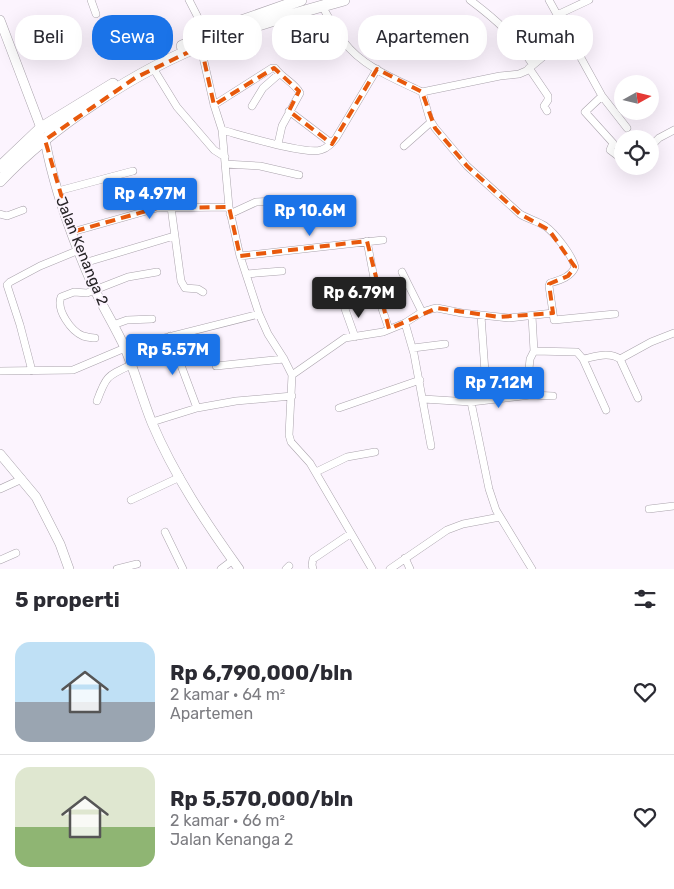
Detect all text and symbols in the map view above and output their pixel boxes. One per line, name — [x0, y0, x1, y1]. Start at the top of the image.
chip: Beli — [15, 15, 82, 60]
chip: Sewa — [92, 15, 173, 60]
chip: Filter — [183, 15, 262, 60]
chip: Baru — [272, 15, 348, 60]
chip: Apartemen — [358, 15, 487, 60]
chip: Rumah — [497, 15, 593, 60]
north arrow — [614, 75, 659, 120]
map controls — [614, 75, 659, 175]
button: locate — [614, 130, 659, 175]
pin: Rp 4.97M — [98, 178, 202, 220]
text: Rp 4.97M — [114, 184, 186, 203]
street label: Jalan Kenanga 2 — [52, 194, 112, 308]
pin: Rp 10.6M — [258, 194, 362, 237]
text: Rp 10.6M — [274, 201, 346, 220]
pin: Rp 6.79M — [307, 276, 411, 319]
text: Rp 6.79M — [323, 283, 395, 302]
pin: Rp 5.57M — [121, 334, 225, 376]
text: Rp 5.57M — [137, 340, 209, 359]
pin: Rp 7.12M — [447, 366, 551, 409]
text: Rp 7.12M — [465, 373, 533, 392]
icon: filters — [631, 585, 659, 613]
text: 5 properti — [15, 587, 120, 612]
text: Rp 6,790,000/bln — [170, 660, 353, 685]
icon: home — [55, 662, 115, 722]
icon: heart — [631, 678, 659, 706]
text: 2 kamar · 64 m² — [170, 685, 285, 704]
text: Apartemen — [170, 704, 253, 723]
text: Rp 5,570,000/bln — [170, 786, 353, 811]
icon: home — [55, 787, 115, 847]
icon: heart — [631, 803, 659, 831]
text: 2 kamar · 66 m² — [170, 811, 285, 830]
text: Jalan Kenanga 2 — [170, 830, 293, 849]

